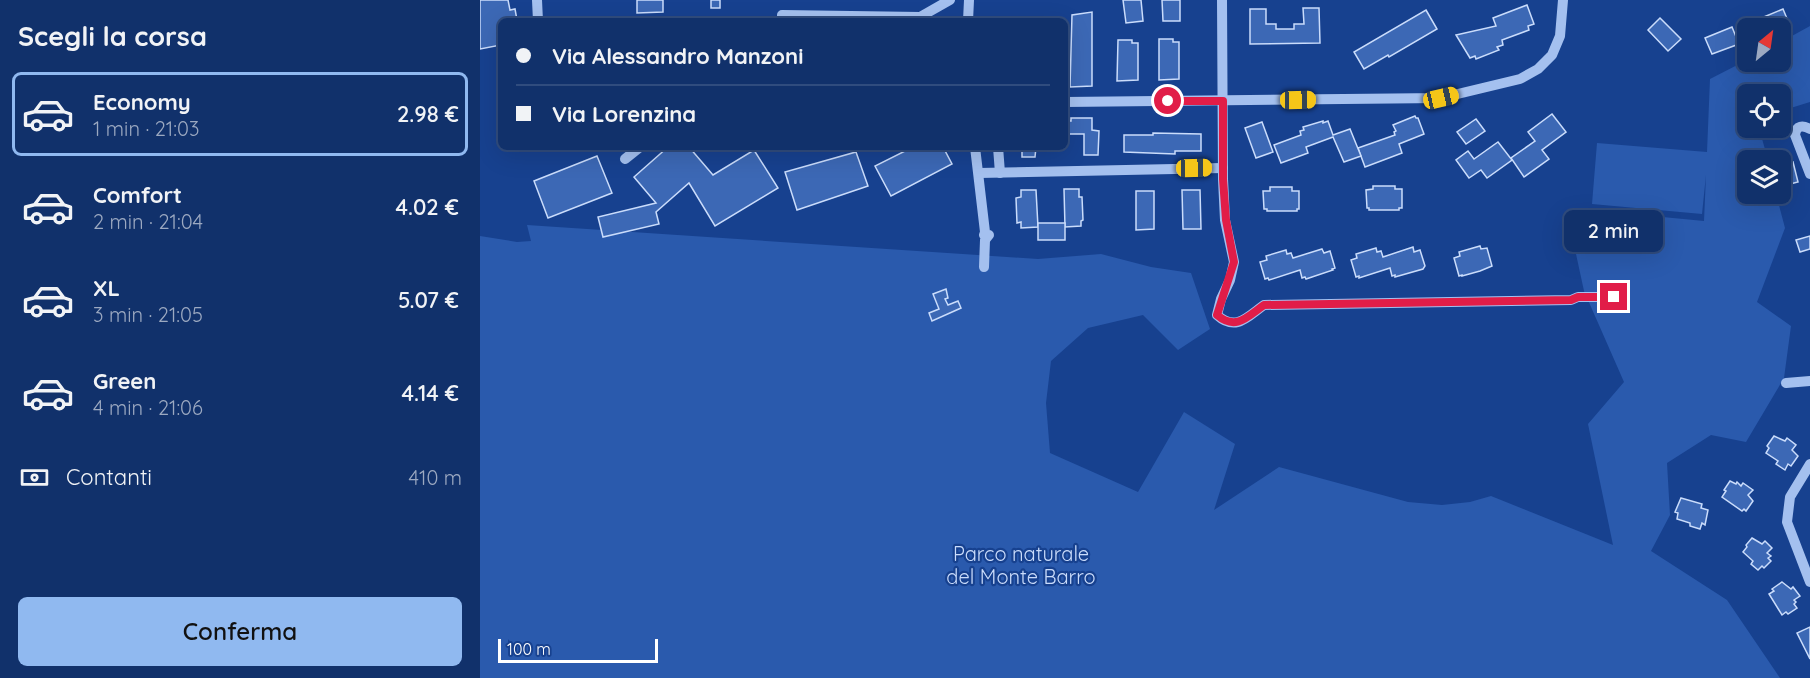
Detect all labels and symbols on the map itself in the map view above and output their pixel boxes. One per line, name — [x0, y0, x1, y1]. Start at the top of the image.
north arrow — [1737, 18, 1791, 72]
car — [1421, 85, 1461, 111]
route start — [1154, 87, 1181, 114]
car — [1280, 91, 1316, 109]
car — [1176, 159, 1212, 177]
callout: 2 min — [1564, 210, 1664, 252]
route end — [1600, 283, 1627, 310]
park label: Parco naturale del Monte Barro — [946, 541, 1096, 589]
scale bar — [498, 636, 658, 664]

